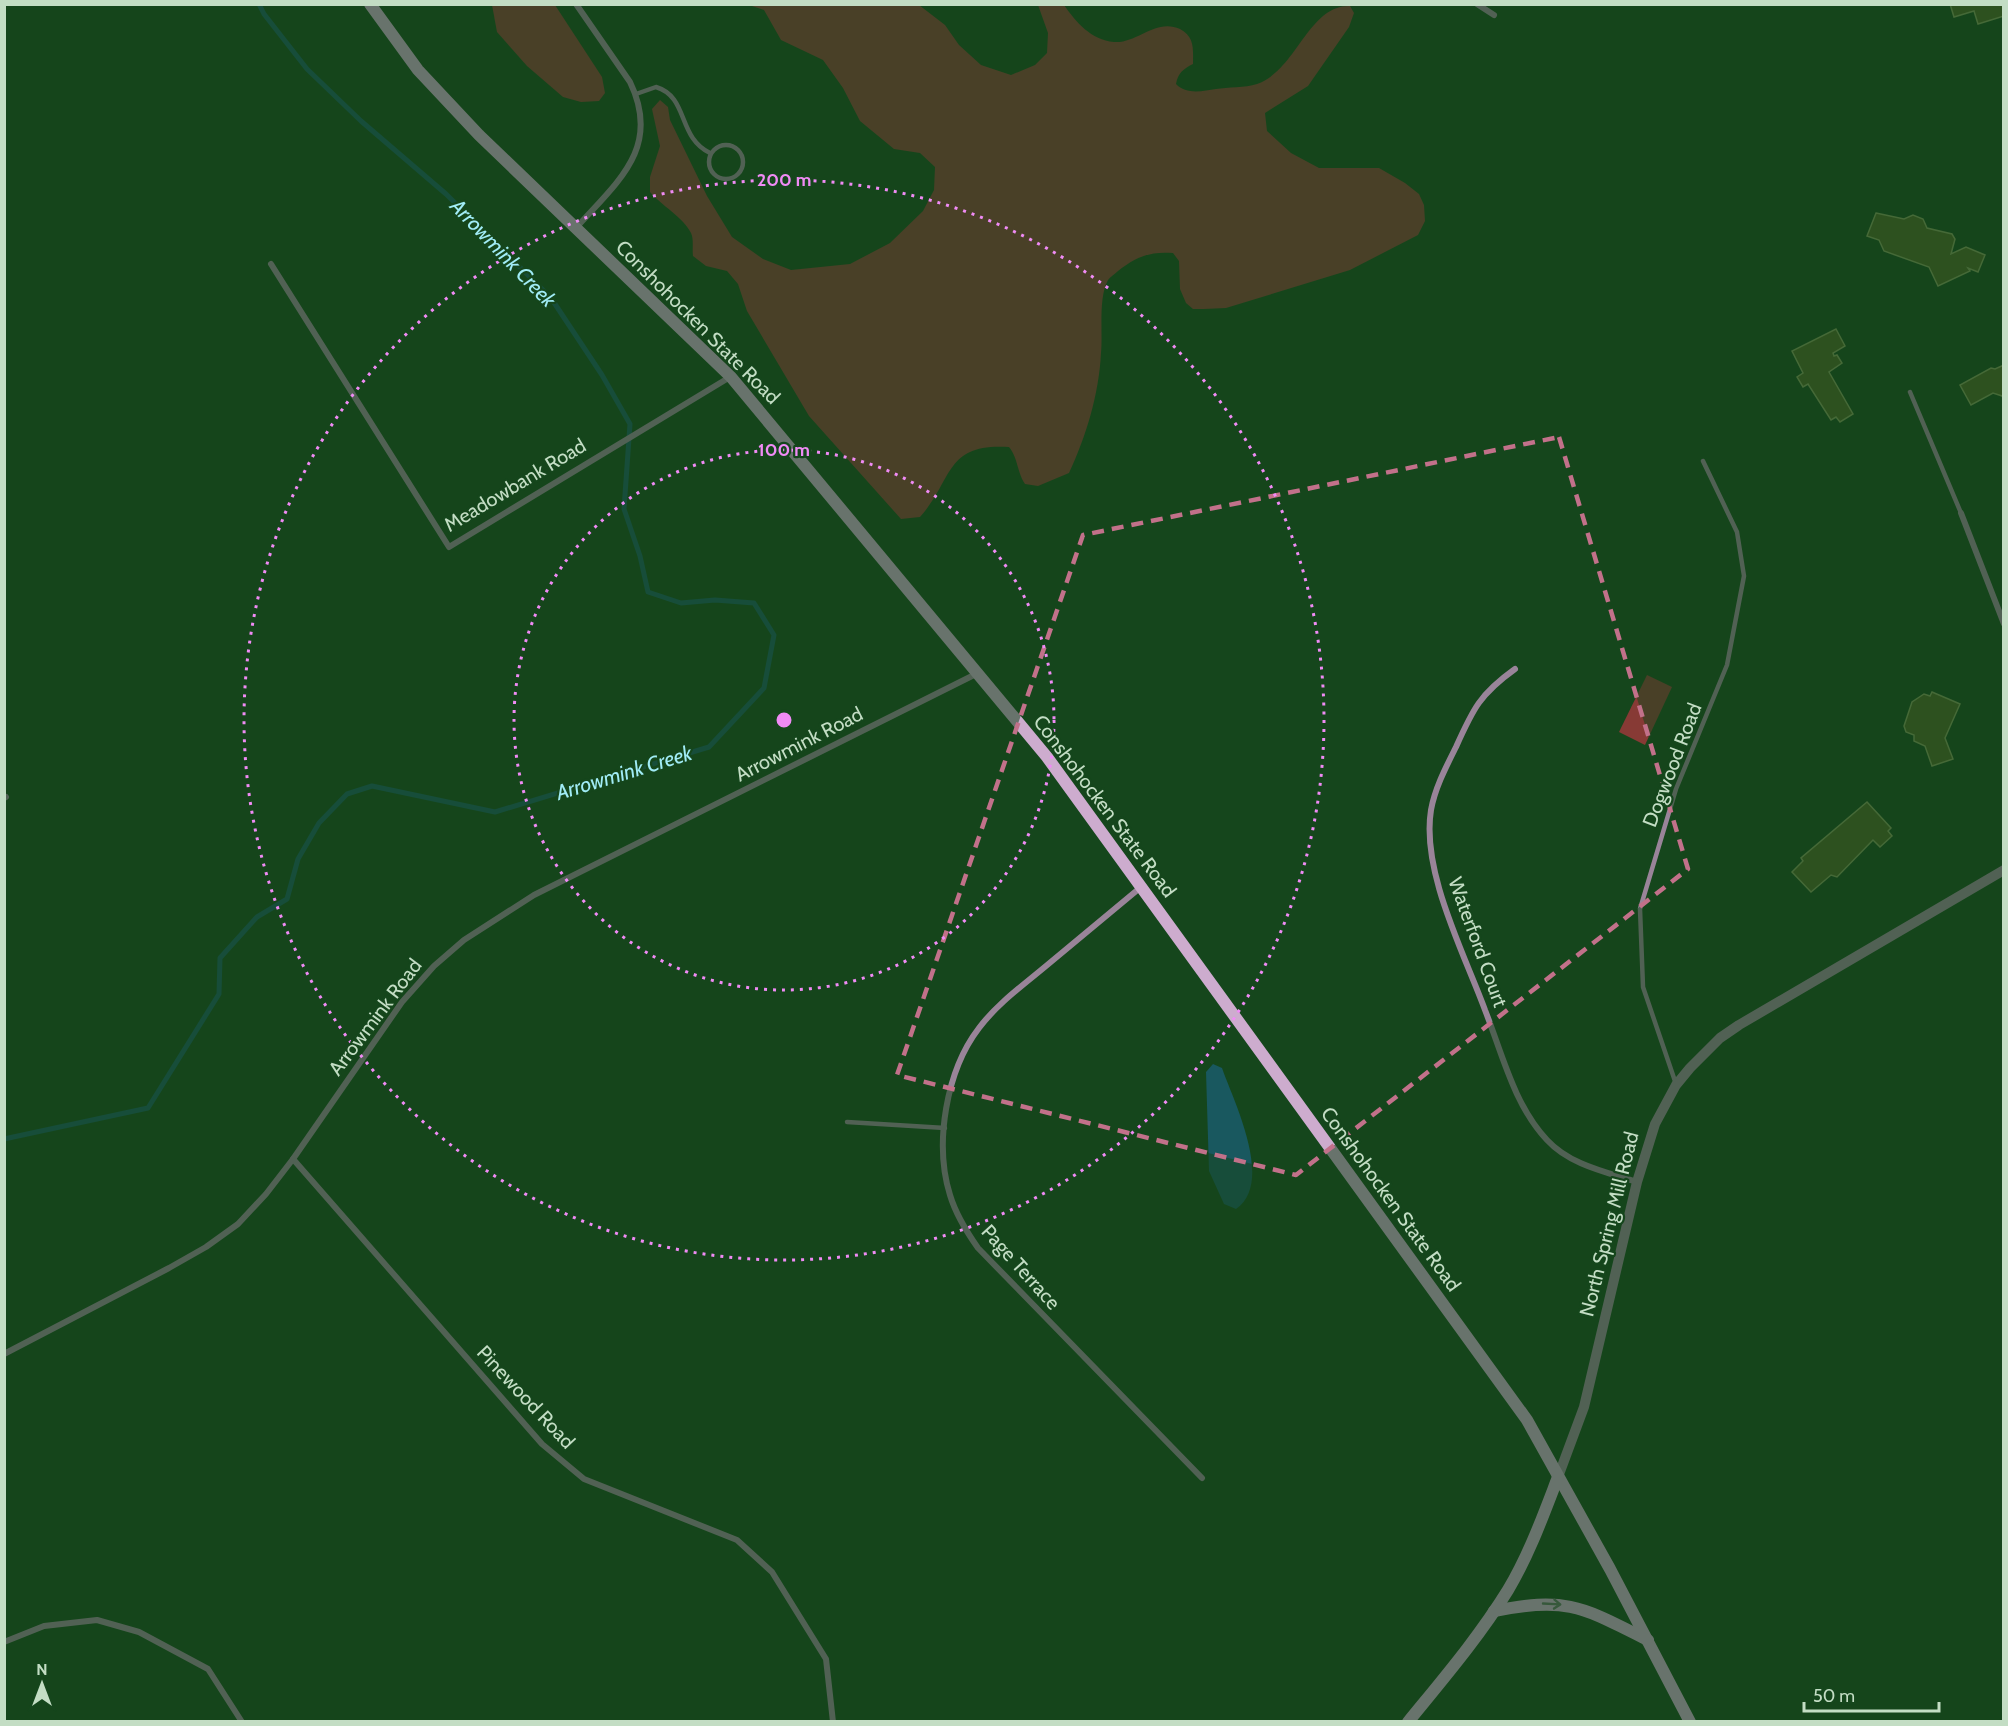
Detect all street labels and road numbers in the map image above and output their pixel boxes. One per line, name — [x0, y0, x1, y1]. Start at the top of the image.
street label: Conshohocken State Road — [611, 235, 785, 409]
street label: Meadowbank Road — [440, 433, 590, 537]
street label: Dogwood Road — [1637, 700, 1707, 830]
street label: Arrowmink Road — [731, 702, 867, 786]
street label: Conshohocken State Road — [1029, 710, 1181, 902]
street label: Waterford Court — [1443, 874, 1513, 1010]
street label: Arrowmink Road — [323, 954, 427, 1080]
street label: Conshohocken State Road — [1316, 1102, 1466, 1296]
street label: North Spring Mill Road — [1574, 1129, 1644, 1319]
street label: Page Terrace — [977, 1220, 1065, 1314]
street label: Pinewood Road — [472, 1340, 580, 1454]

